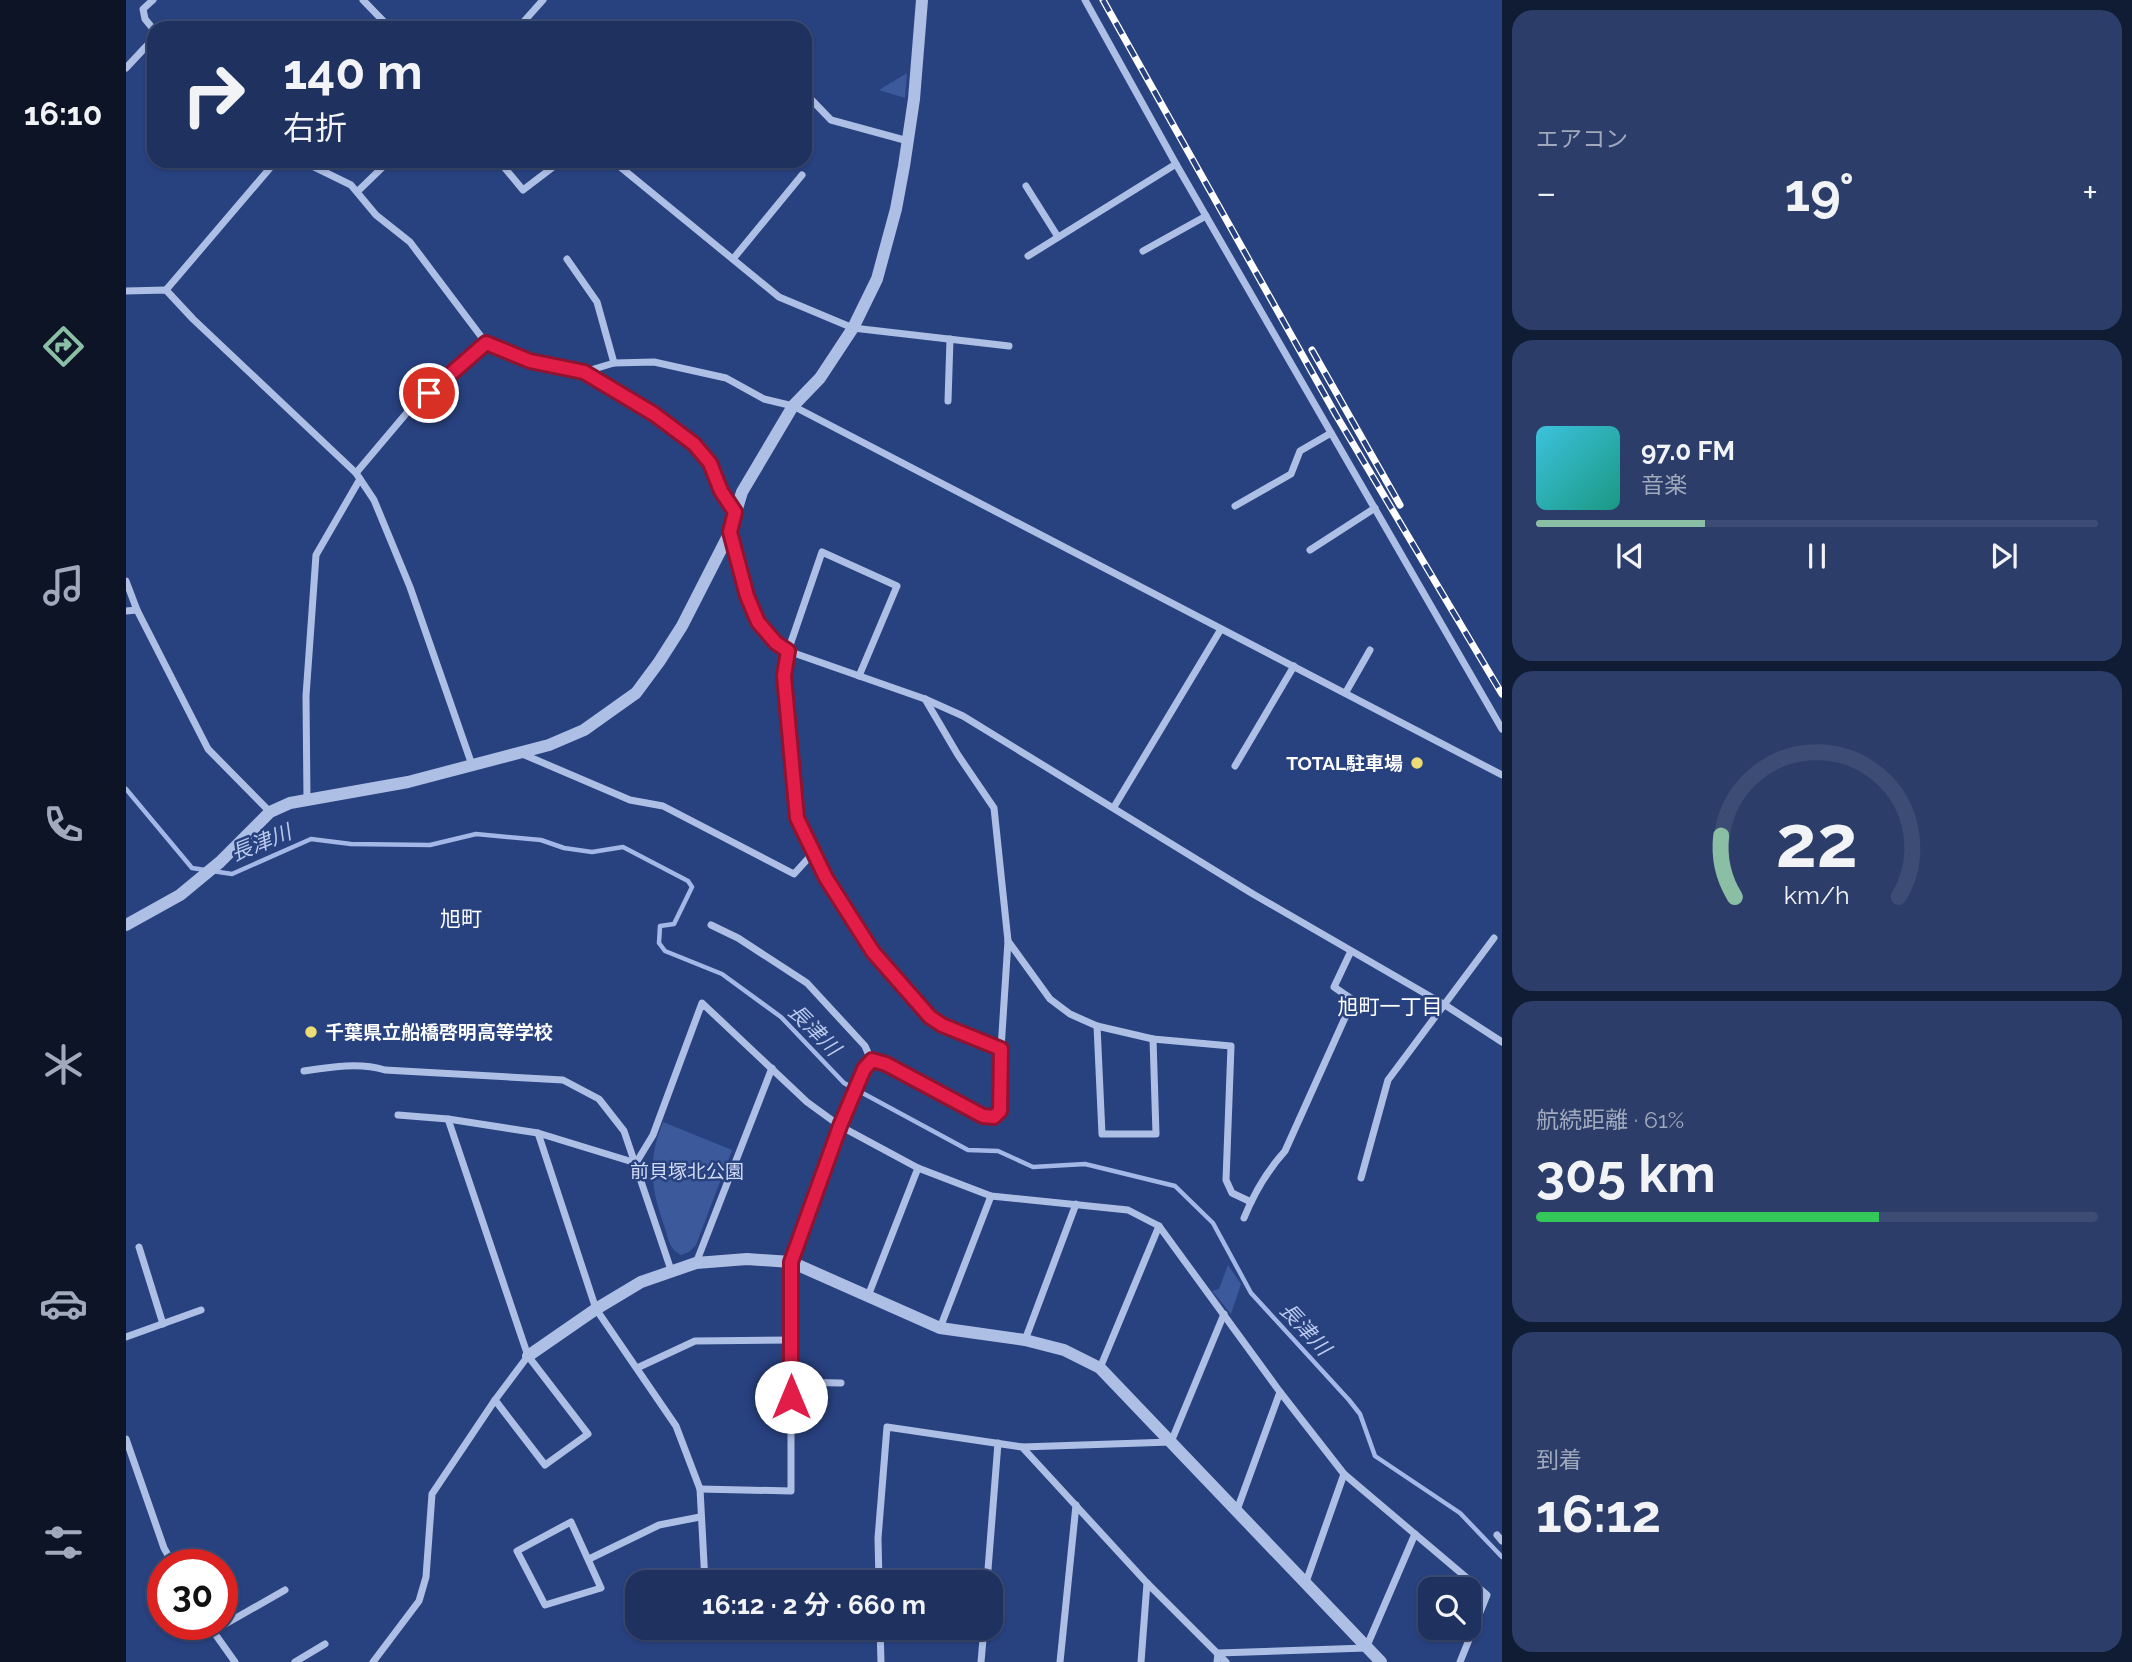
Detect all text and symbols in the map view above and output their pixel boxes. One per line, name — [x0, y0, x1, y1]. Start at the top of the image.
text: 140 m — [283, 43, 423, 100]
icon: right — [168, 49, 259, 140]
text: 16:10 — [24, 95, 102, 132]
text: 右折 — [283, 109, 347, 146]
text: エアコン — [1536, 125, 1628, 152]
text: 19° — [1785, 162, 1854, 223]
text: − — [1536, 170, 1556, 215]
text: + — [2082, 170, 2098, 215]
icon: directions — [39, 322, 88, 371]
pin — [399, 363, 459, 423]
icon: arrive — [410, 374, 448, 412]
text: 97.0 FM — [1641, 436, 1735, 466]
text: 音楽 — [1641, 471, 1687, 498]
icon: previous — [1611, 537, 1649, 575]
icon: pause — [1798, 537, 1836, 575]
icon: next — [1985, 537, 2023, 575]
icon: music — [39, 561, 88, 610]
place label: TOTAL駐車場 — [1286, 752, 1403, 774]
marker: TOTAL駐車場 — [1409, 755, 1425, 771]
text: 22 — [1776, 799, 1858, 884]
icon: phone — [39, 800, 88, 849]
water label: 長津川 — [227, 818, 297, 866]
text: km/h — [1784, 880, 1850, 910]
district label: 旭町 — [440, 906, 482, 931]
district label: 旭町一丁目 — [1338, 994, 1443, 1019]
water label: 長津川 — [783, 999, 847, 1062]
place label: 千葉県立船橋啓明高等学校 — [325, 1021, 553, 1043]
marker: 千葉県立船橋啓明高等学校 — [303, 1024, 319, 1040]
icon: climate — [39, 1040, 88, 1089]
text: 航続距離 · 61% — [1536, 1106, 1684, 1133]
text: 305 km — [1536, 1143, 1716, 1204]
park label: 前貝塚北公園 — [630, 1160, 744, 1182]
icon: car — [39, 1279, 88, 1328]
water label: 長津川 — [1275, 1297, 1337, 1362]
position arrow — [754, 1360, 828, 1434]
text: 到着 — [1536, 1446, 1582, 1473]
text: 16:12 — [1536, 1483, 1661, 1544]
icon: filters — [39, 1518, 88, 1567]
speed limit sign: 30 — [147, 1549, 238, 1640]
map controls — [1418, 1577, 1481, 1640]
button: search — [1418, 1577, 1481, 1640]
text: 16:12 · 2 分 · 660 m — [702, 1590, 926, 1620]

